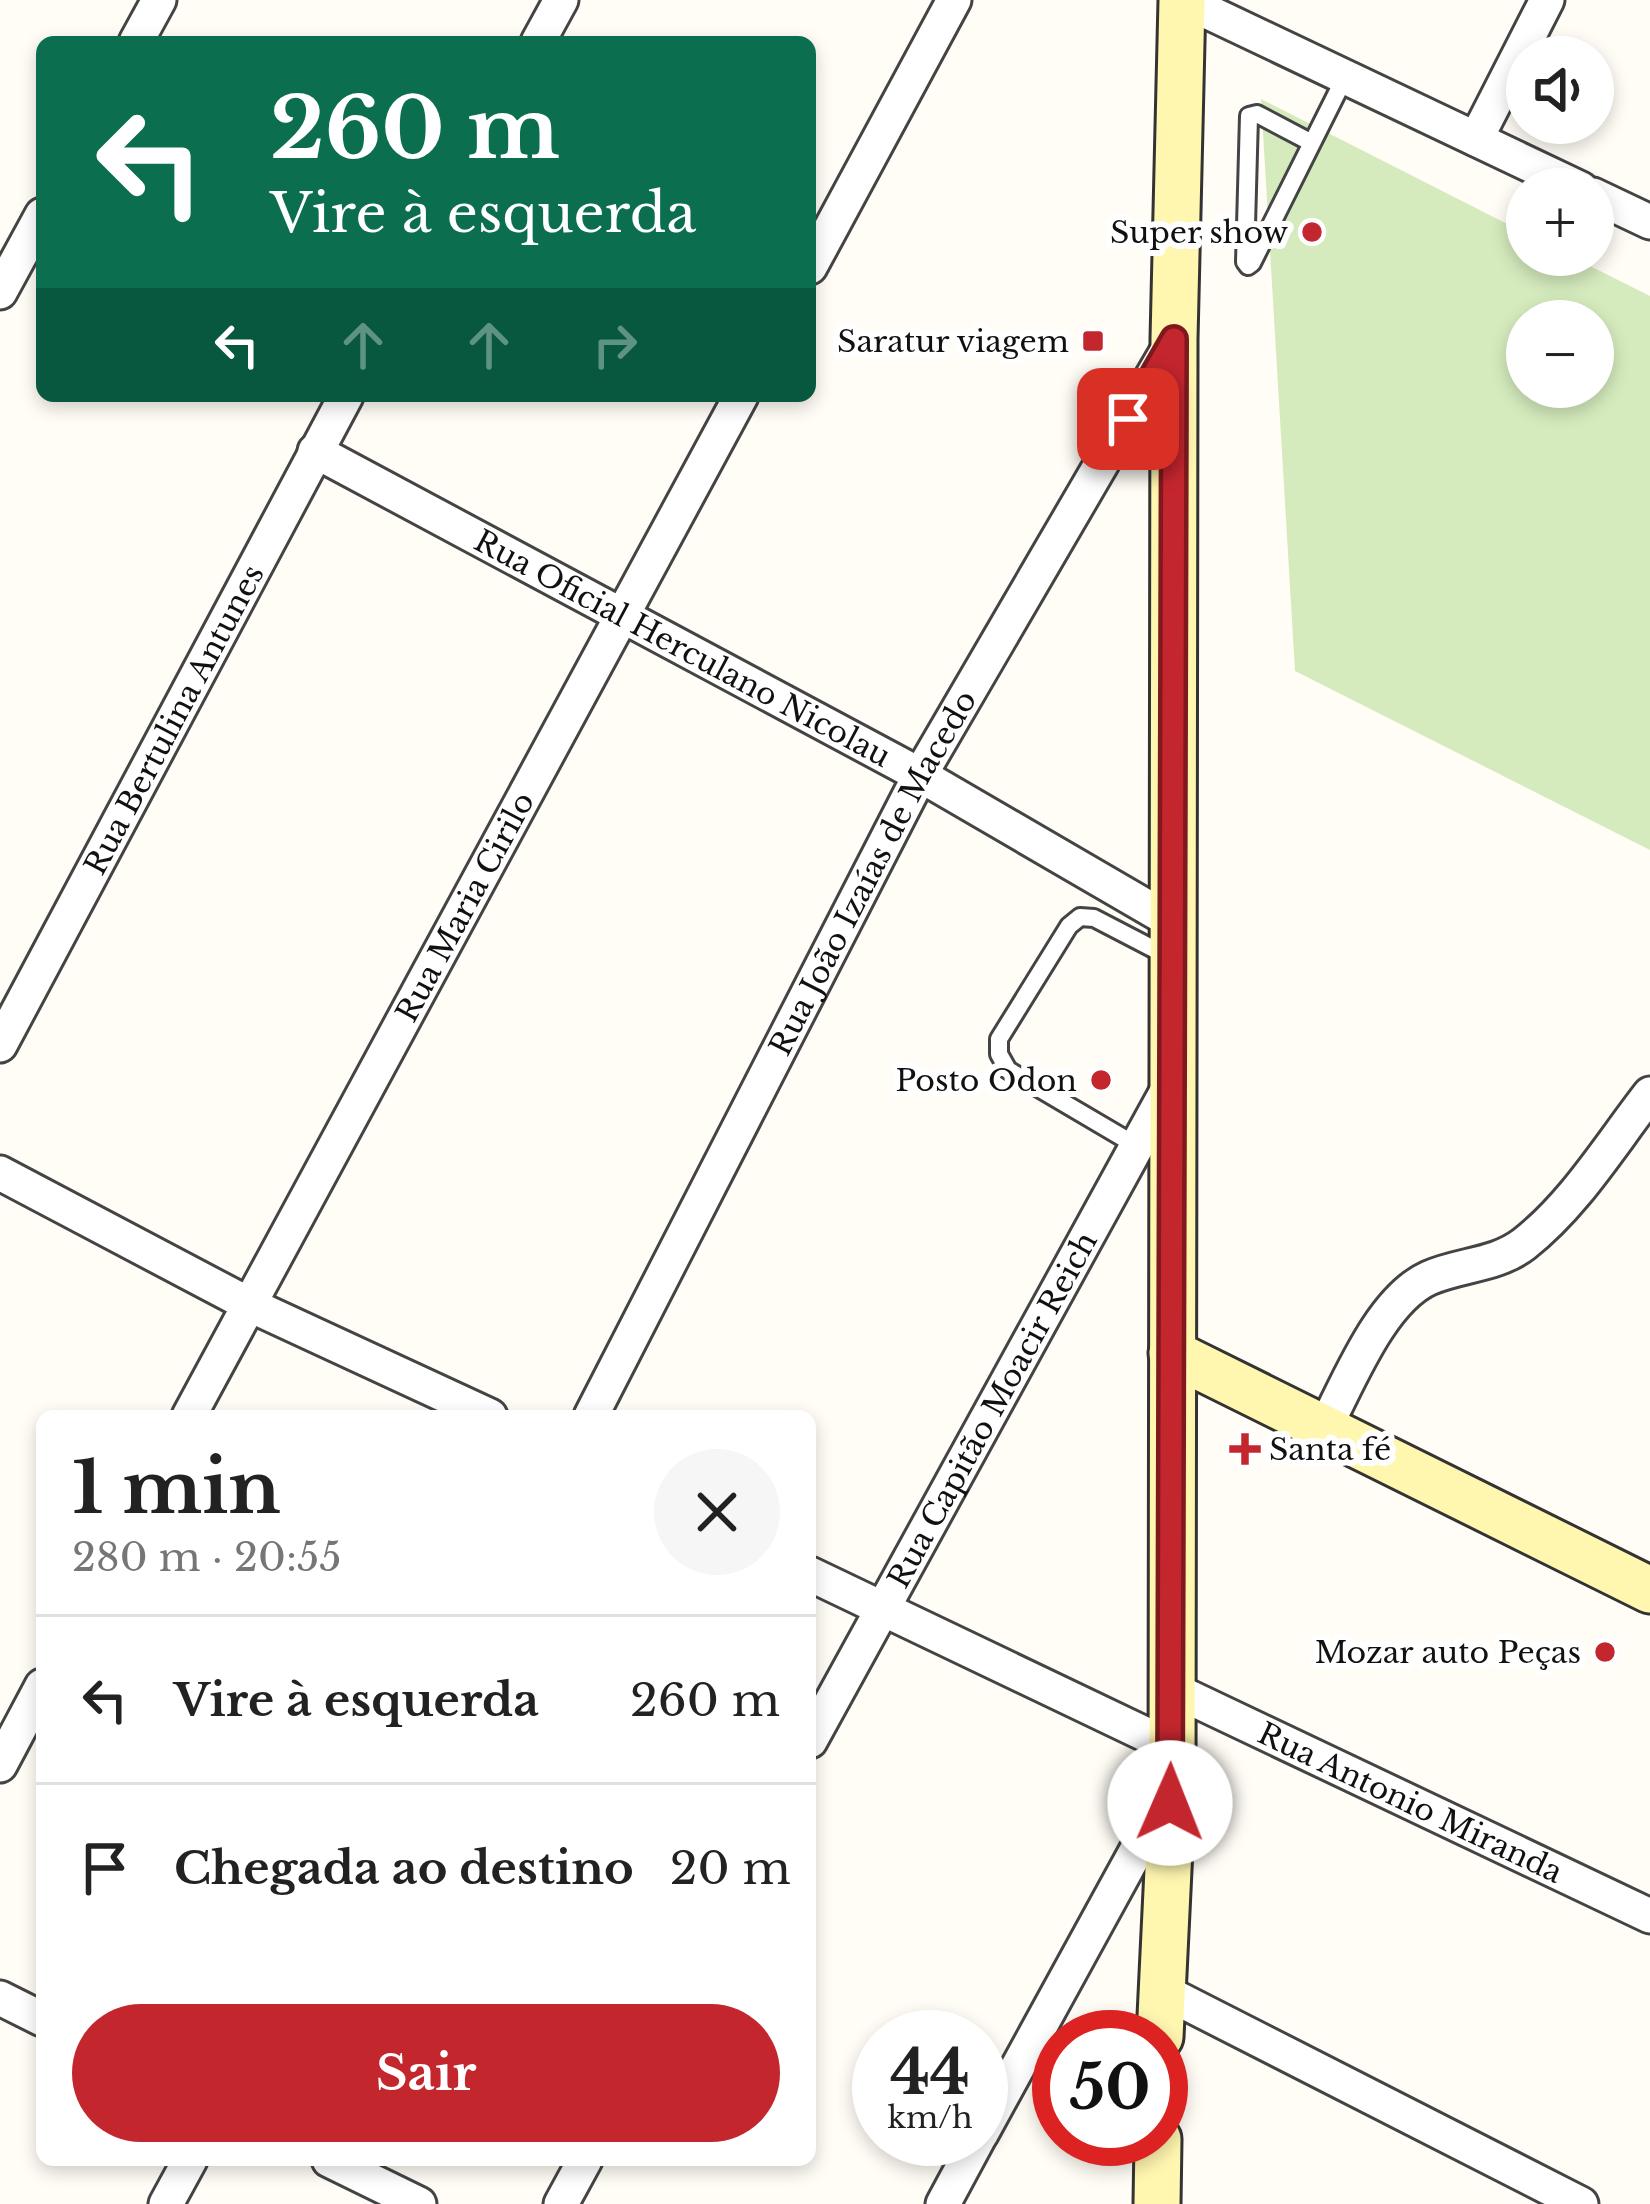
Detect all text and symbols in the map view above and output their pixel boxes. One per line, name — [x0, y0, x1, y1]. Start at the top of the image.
map controls — [1506, 36, 1614, 408]
button: sound — [1506, 36, 1614, 144]
text: 260 m — [270, 77, 560, 181]
icon: left — [72, 84, 228, 240]
button: + — [1506, 168, 1614, 276]
text: Vire à esquerda — [270, 180, 696, 247]
place label: Super show — [1110, 214, 1288, 251]
marker: Super show — [1299, 219, 1325, 245]
button: − — [1506, 300, 1614, 408]
icon: left — [204, 312, 270, 378]
icon: ahead — [330, 312, 396, 378]
icon: ahead — [456, 312, 522, 378]
icon: right — [582, 312, 648, 378]
place label: Saratur viagem — [837, 323, 1069, 360]
marker: Saratur viagem — [1080, 328, 1106, 354]
pin — [1077, 368, 1179, 470]
icon: arrive — [1095, 386, 1161, 452]
street label: Rua Oficial Herculano Nicolau — [468, 521, 897, 774]
street label: Rua Bertulina Antunes — [76, 558, 271, 881]
street label: Rua João Izaías de Macedo — [761, 683, 984, 1061]
street label: Rua Maria Cirilo — [387, 786, 542, 1028]
place label: Posto Odon — [896, 1062, 1077, 1099]
marker: Posto Odon — [1088, 1067, 1114, 1093]
street label: Rua Capitão Moacir Reich — [879, 1225, 1105, 1594]
place label: Santa fé — [1269, 1431, 1391, 1468]
marker: Santa fé — [1232, 1436, 1258, 1462]
text: 1 min — [72, 1443, 281, 1532]
button: close — [654, 1449, 780, 1575]
text: 280 m · 20:55 — [72, 1533, 341, 1582]
place label: Mozar auto Peças — [1315, 1634, 1581, 1671]
marker: Mozar auto Peças — [1592, 1639, 1618, 1665]
icon: left — [72, 1667, 138, 1733]
text: Vire à esquerda — [174, 1672, 539, 1728]
text: 260 m — [630, 1672, 780, 1728]
street label: Rua Antonio Miranda — [1252, 1714, 1569, 1891]
position arrow — [1107, 1740, 1233, 1866]
icon: arrive — [72, 1835, 138, 1901]
text: Chegada ao destino — [174, 1840, 634, 1896]
text: 20 m — [670, 1840, 791, 1896]
button: Sair — [72, 2004, 780, 2142]
speed limit sign: 50 — [1032, 2010, 1188, 2166]
text: 44 — [890, 2036, 970, 2110]
text: km/h — [887, 2099, 973, 2136]

